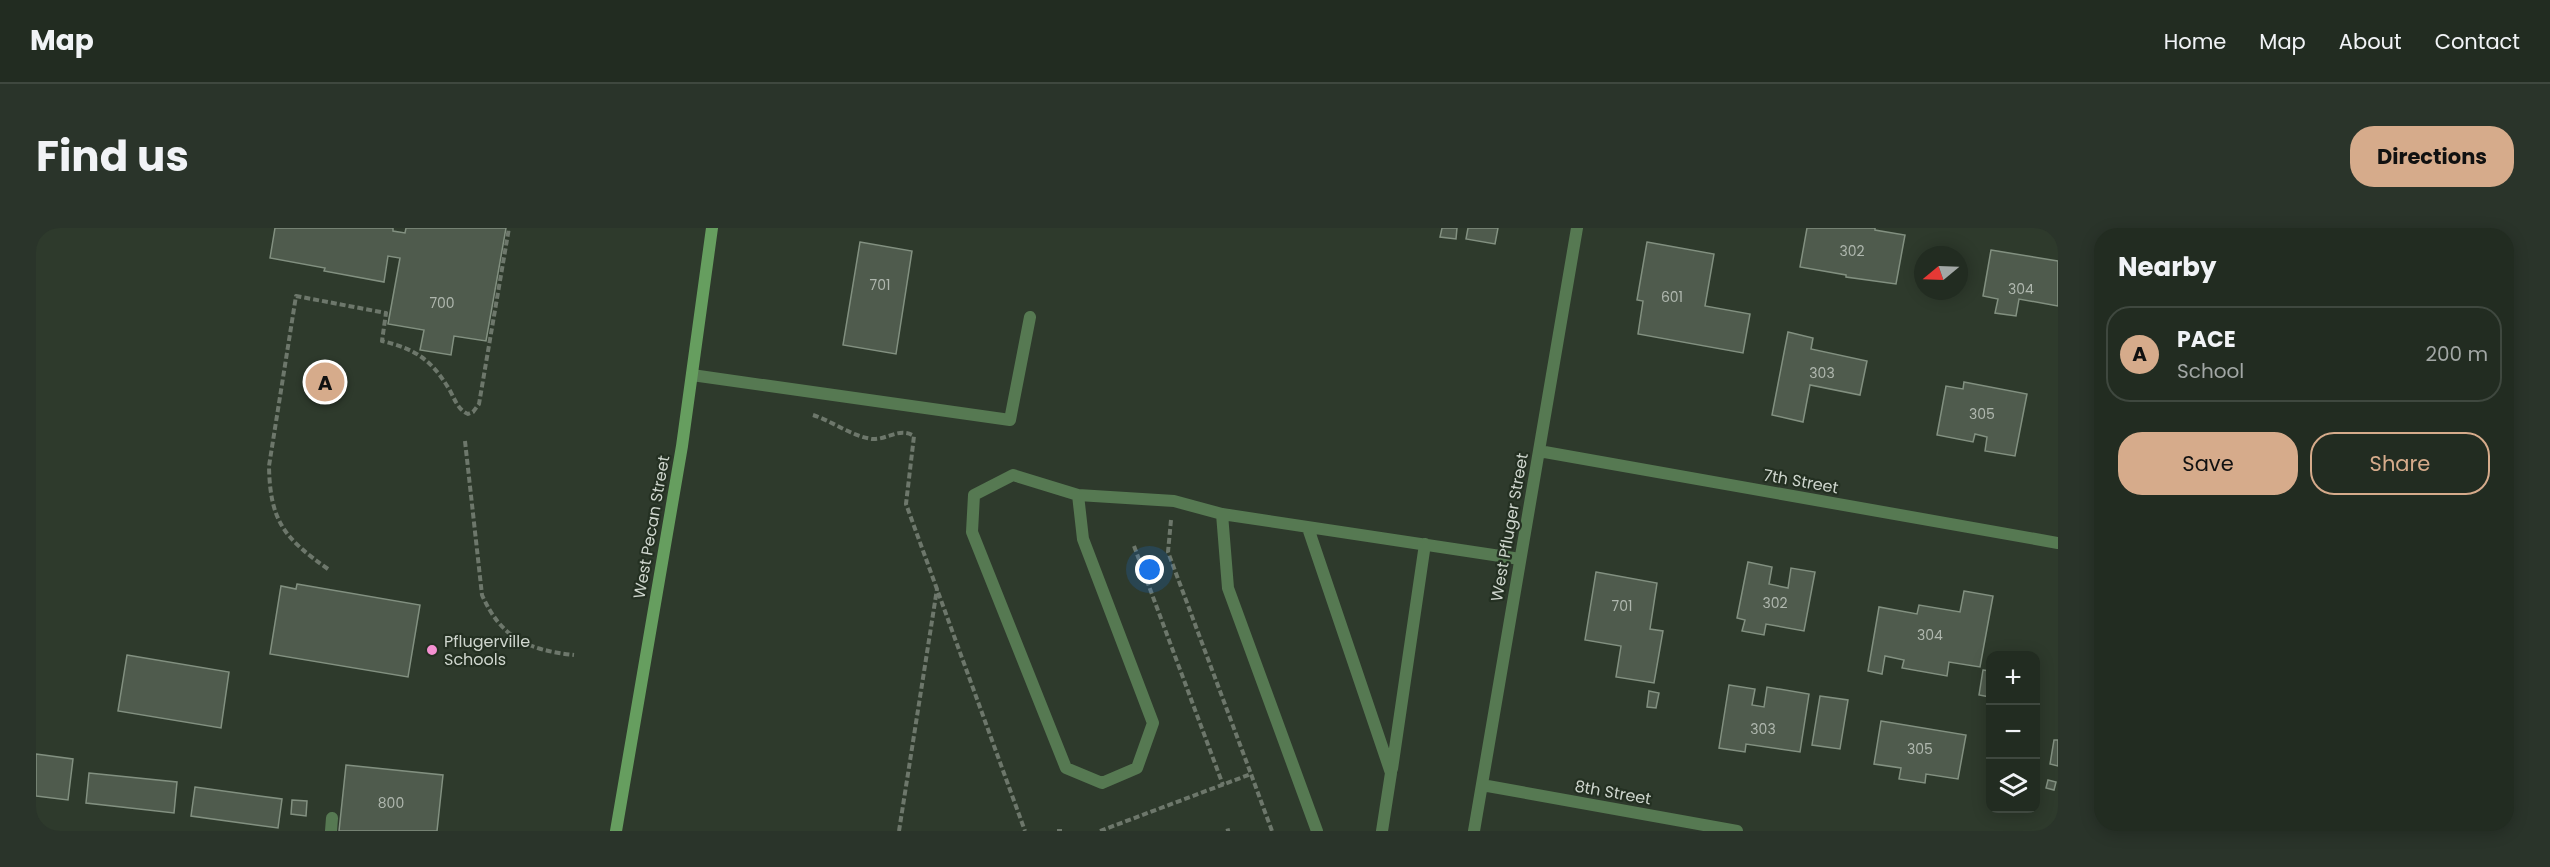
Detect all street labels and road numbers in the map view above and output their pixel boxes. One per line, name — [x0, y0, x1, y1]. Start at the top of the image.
street label: West Pfluger Street — [1485, 451, 1534, 603]
street label: West Pecan Street — [628, 453, 675, 601]
street label: 7th Street — [1762, 464, 1840, 499]
street label: 8th Street — [1573, 774, 1653, 811]

